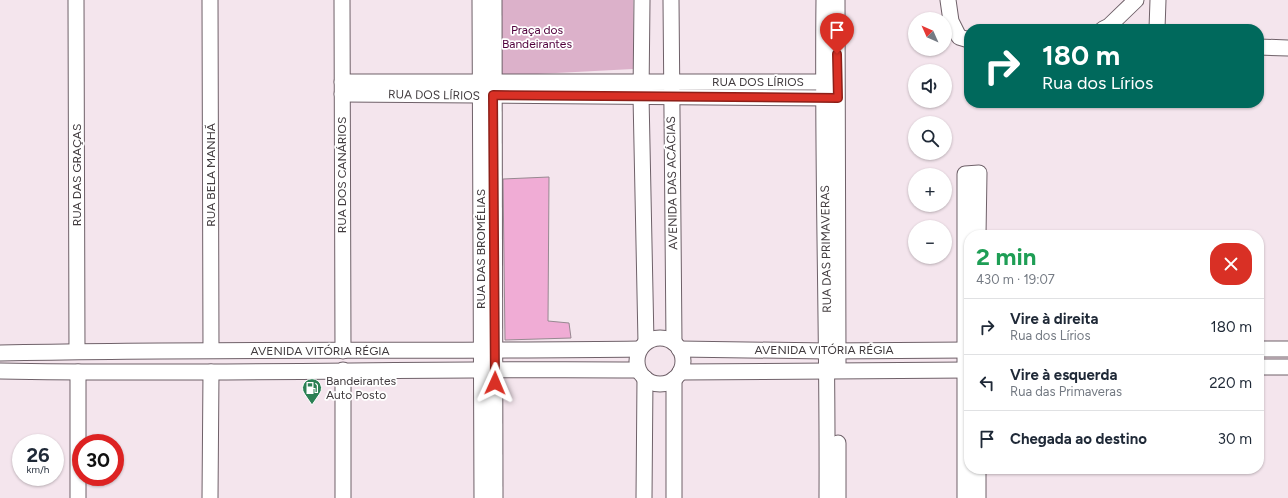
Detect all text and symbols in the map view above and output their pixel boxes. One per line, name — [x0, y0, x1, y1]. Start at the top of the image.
north arrow — [908, 12, 952, 56]
map controls — [908, 12, 952, 264]
pin — [820, 13, 854, 54]
icon: arrive — [826, 19, 848, 41]
park label: Praça dos Bandeirantes — [502, 23, 572, 51]
text: 180 m — [1042, 38, 1120, 72]
icon: right — [976, 40, 1028, 92]
button: sound — [908, 64, 952, 108]
text: Rua dos Lírios — [1042, 72, 1153, 94]
street label: RUA DOS LÍRIOS — [712, 75, 804, 89]
street label: RUA DOS LÍRIOS — [388, 87, 480, 103]
street label: AVENIDA DAS ACÁCIAS — [664, 116, 680, 250]
button: search — [908, 116, 952, 160]
street label: RUA DOS CANÁRIOS — [335, 117, 349, 233]
street label: RUA BELA MANHÃ — [204, 123, 218, 227]
street label: RUA DAS GRAÇAS — [70, 124, 84, 226]
button: + — [908, 168, 952, 212]
street label: RUA DAS PRIMAVERAS — [818, 185, 834, 313]
street label: RUA DAS BROMÉLIAS — [474, 189, 488, 309]
button: − — [908, 220, 952, 264]
text: 2 min — [976, 242, 1036, 271]
button: close — [1210, 243, 1252, 285]
text: 430 m · 19:07 — [976, 272, 1055, 287]
text: Vire à direita — [1010, 310, 1099, 328]
icon: right — [976, 316, 998, 338]
text: 180 m — [1211, 318, 1252, 336]
text: Rua dos Lírios — [1010, 328, 1090, 343]
street label: AVENIDA VITÓRIA RÉGIA — [754, 343, 894, 357]
street label: AVENIDA VITÓRIA RÉGIA — [250, 344, 390, 358]
position arrow — [474, 362, 516, 404]
text: Vire à esquerda — [1010, 366, 1117, 384]
icon: left — [976, 372, 998, 394]
place label: Bandeirantes Auto Posto — [326, 374, 396, 402]
text: 220 m — [1209, 374, 1252, 392]
fuel station icon: Bandeirantes Auto Posto — [301, 377, 323, 405]
text: Rua das Primaveras — [1010, 384, 1122, 399]
icon: arrive — [976, 428, 998, 450]
text: Chegada ao destino — [1010, 430, 1147, 448]
text: 30 m — [1218, 430, 1252, 448]
speed limit sign: 30 — [72, 434, 124, 486]
text: 26 — [26, 443, 50, 467]
text: km/h — [27, 463, 49, 476]

